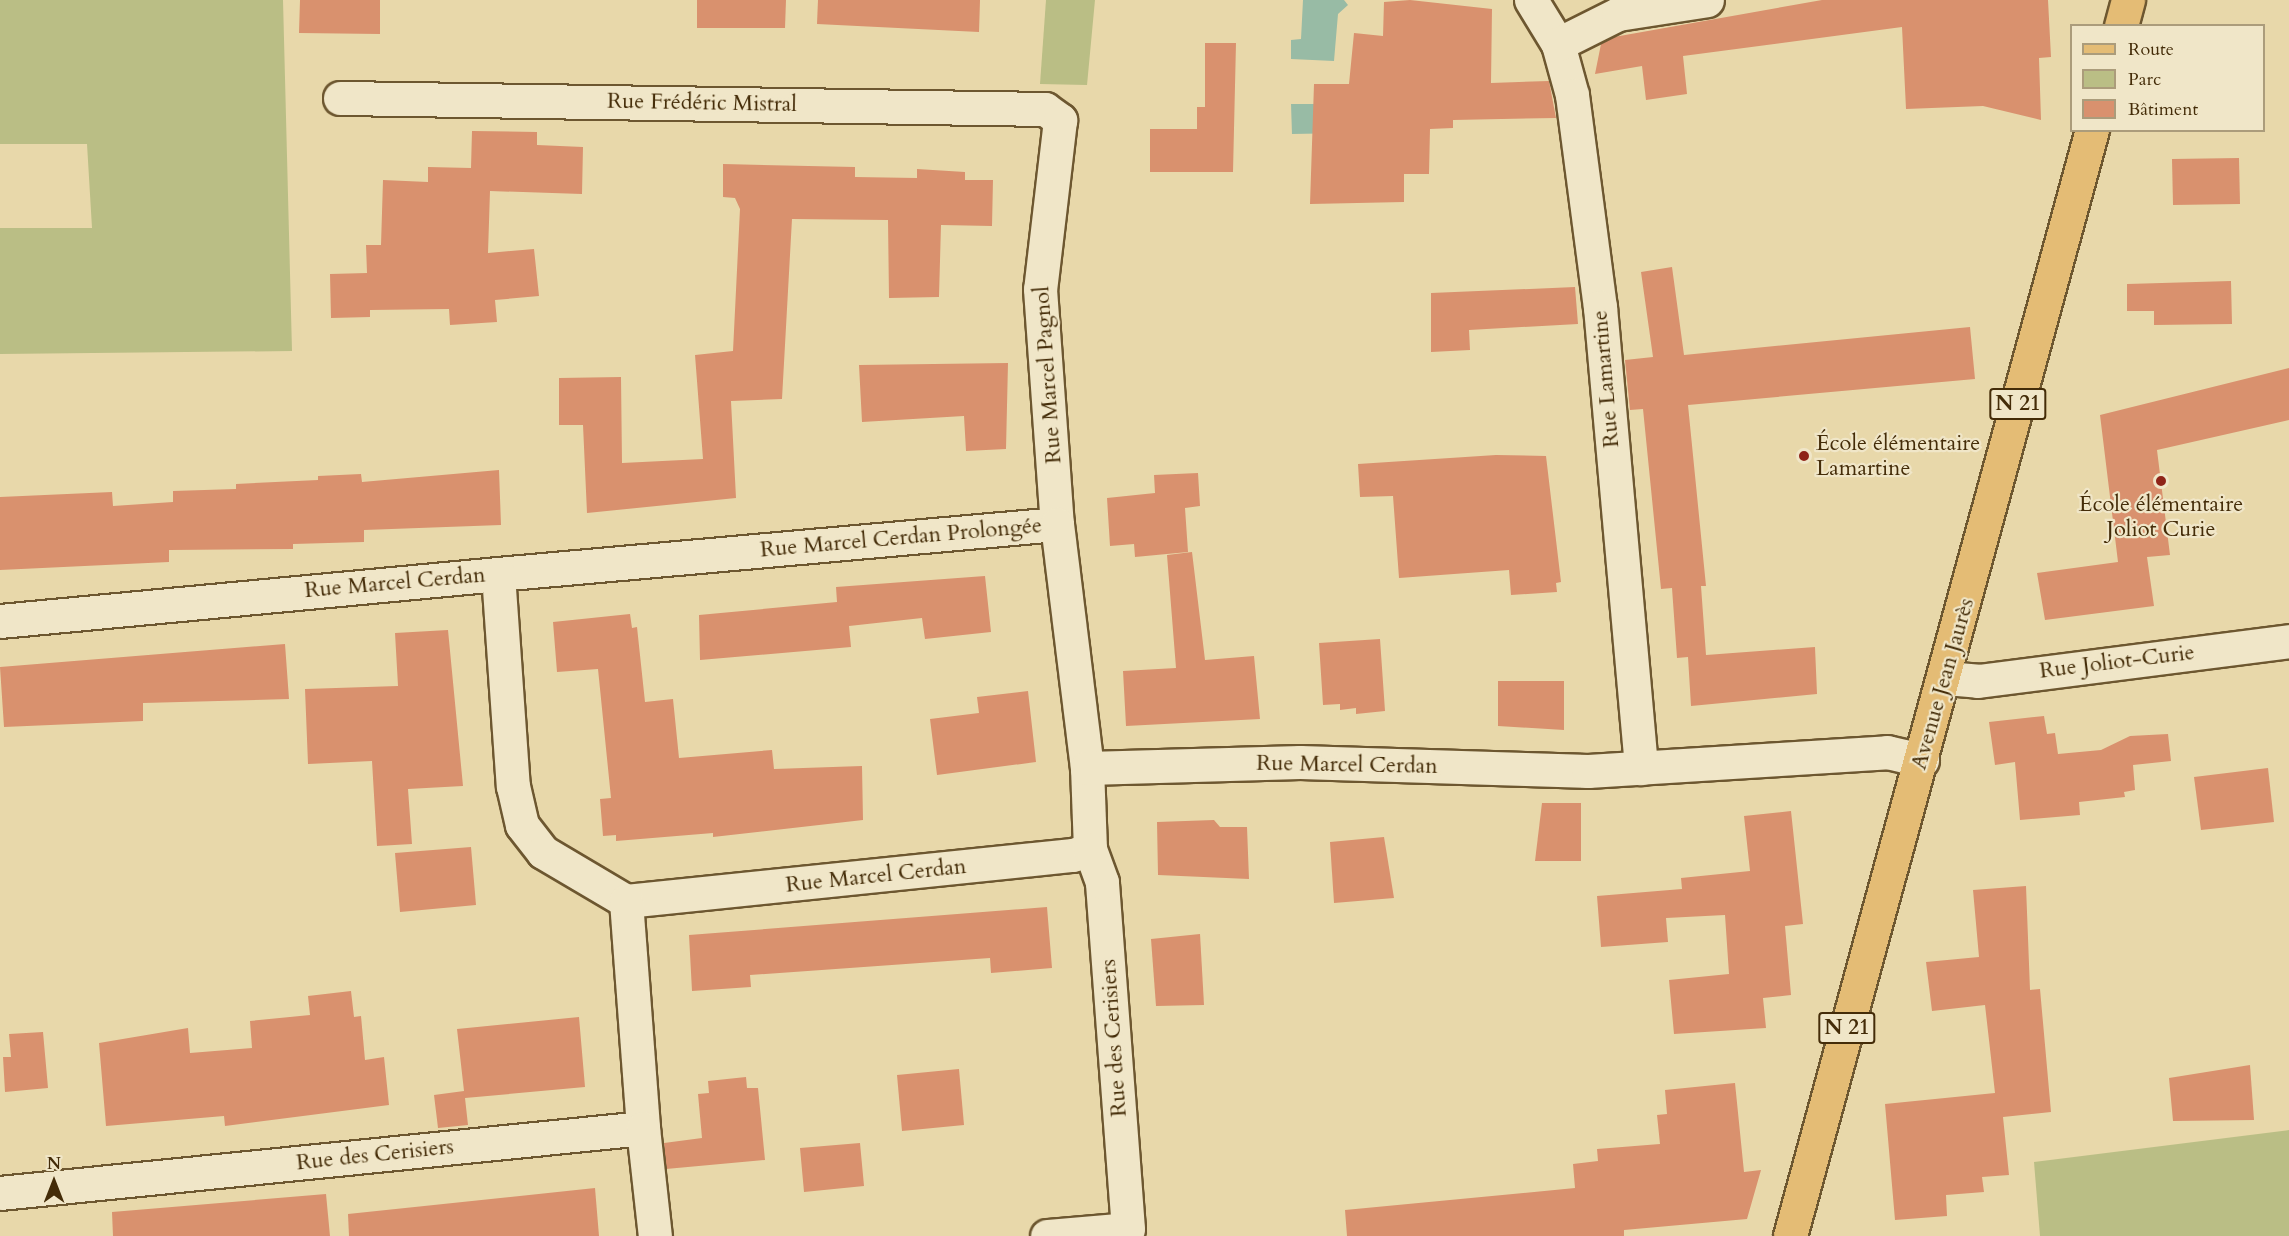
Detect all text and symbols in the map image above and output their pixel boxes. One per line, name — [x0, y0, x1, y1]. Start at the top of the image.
legend — [2070, 24, 2265, 132]
text: Route — [2128, 37, 2174, 62]
text: Parc — [2128, 67, 2161, 92]
street label: Rue Frédéric Mistral — [607, 88, 797, 118]
text: Bâtiment — [2128, 97, 2198, 122]
street label: Rue Marcel Pagnol — [1029, 285, 1067, 465]
street label: Rue Lamartine — [1587, 309, 1625, 449]
road number: N 21 — [1988, 386, 2048, 422]
place label: École élémentaire Lamartine — [1816, 430, 1980, 482]
marker: École élémentaire Lamartine — [1797, 449, 1811, 463]
marker: École élémentaire Joliot Curie — [2154, 474, 2168, 488]
place label: École élémentaire Joliot Curie — [2079, 491, 2243, 542]
street label: Rue Marcel Cerdan Prolongée — [759, 513, 1043, 563]
street label: Rue Marcel Cerdan — [303, 562, 487, 604]
street label: Avenue Jean Jaurès — [1906, 595, 1980, 773]
street label: Rue Joliot-Curie — [2038, 639, 2196, 685]
street label: Rue Marcel Cerdan — [1256, 750, 1438, 780]
street label: Rue Marcel Cerdan — [784, 853, 968, 899]
street label: Rue des Cerisiers — [1095, 958, 1133, 1118]
road number: N 21 — [1817, 1010, 1877, 1046]
street label: Rue des Cerisiers — [295, 1134, 455, 1176]
north arrow — [24, 1152, 84, 1212]
text: N — [47, 1153, 61, 1175]

